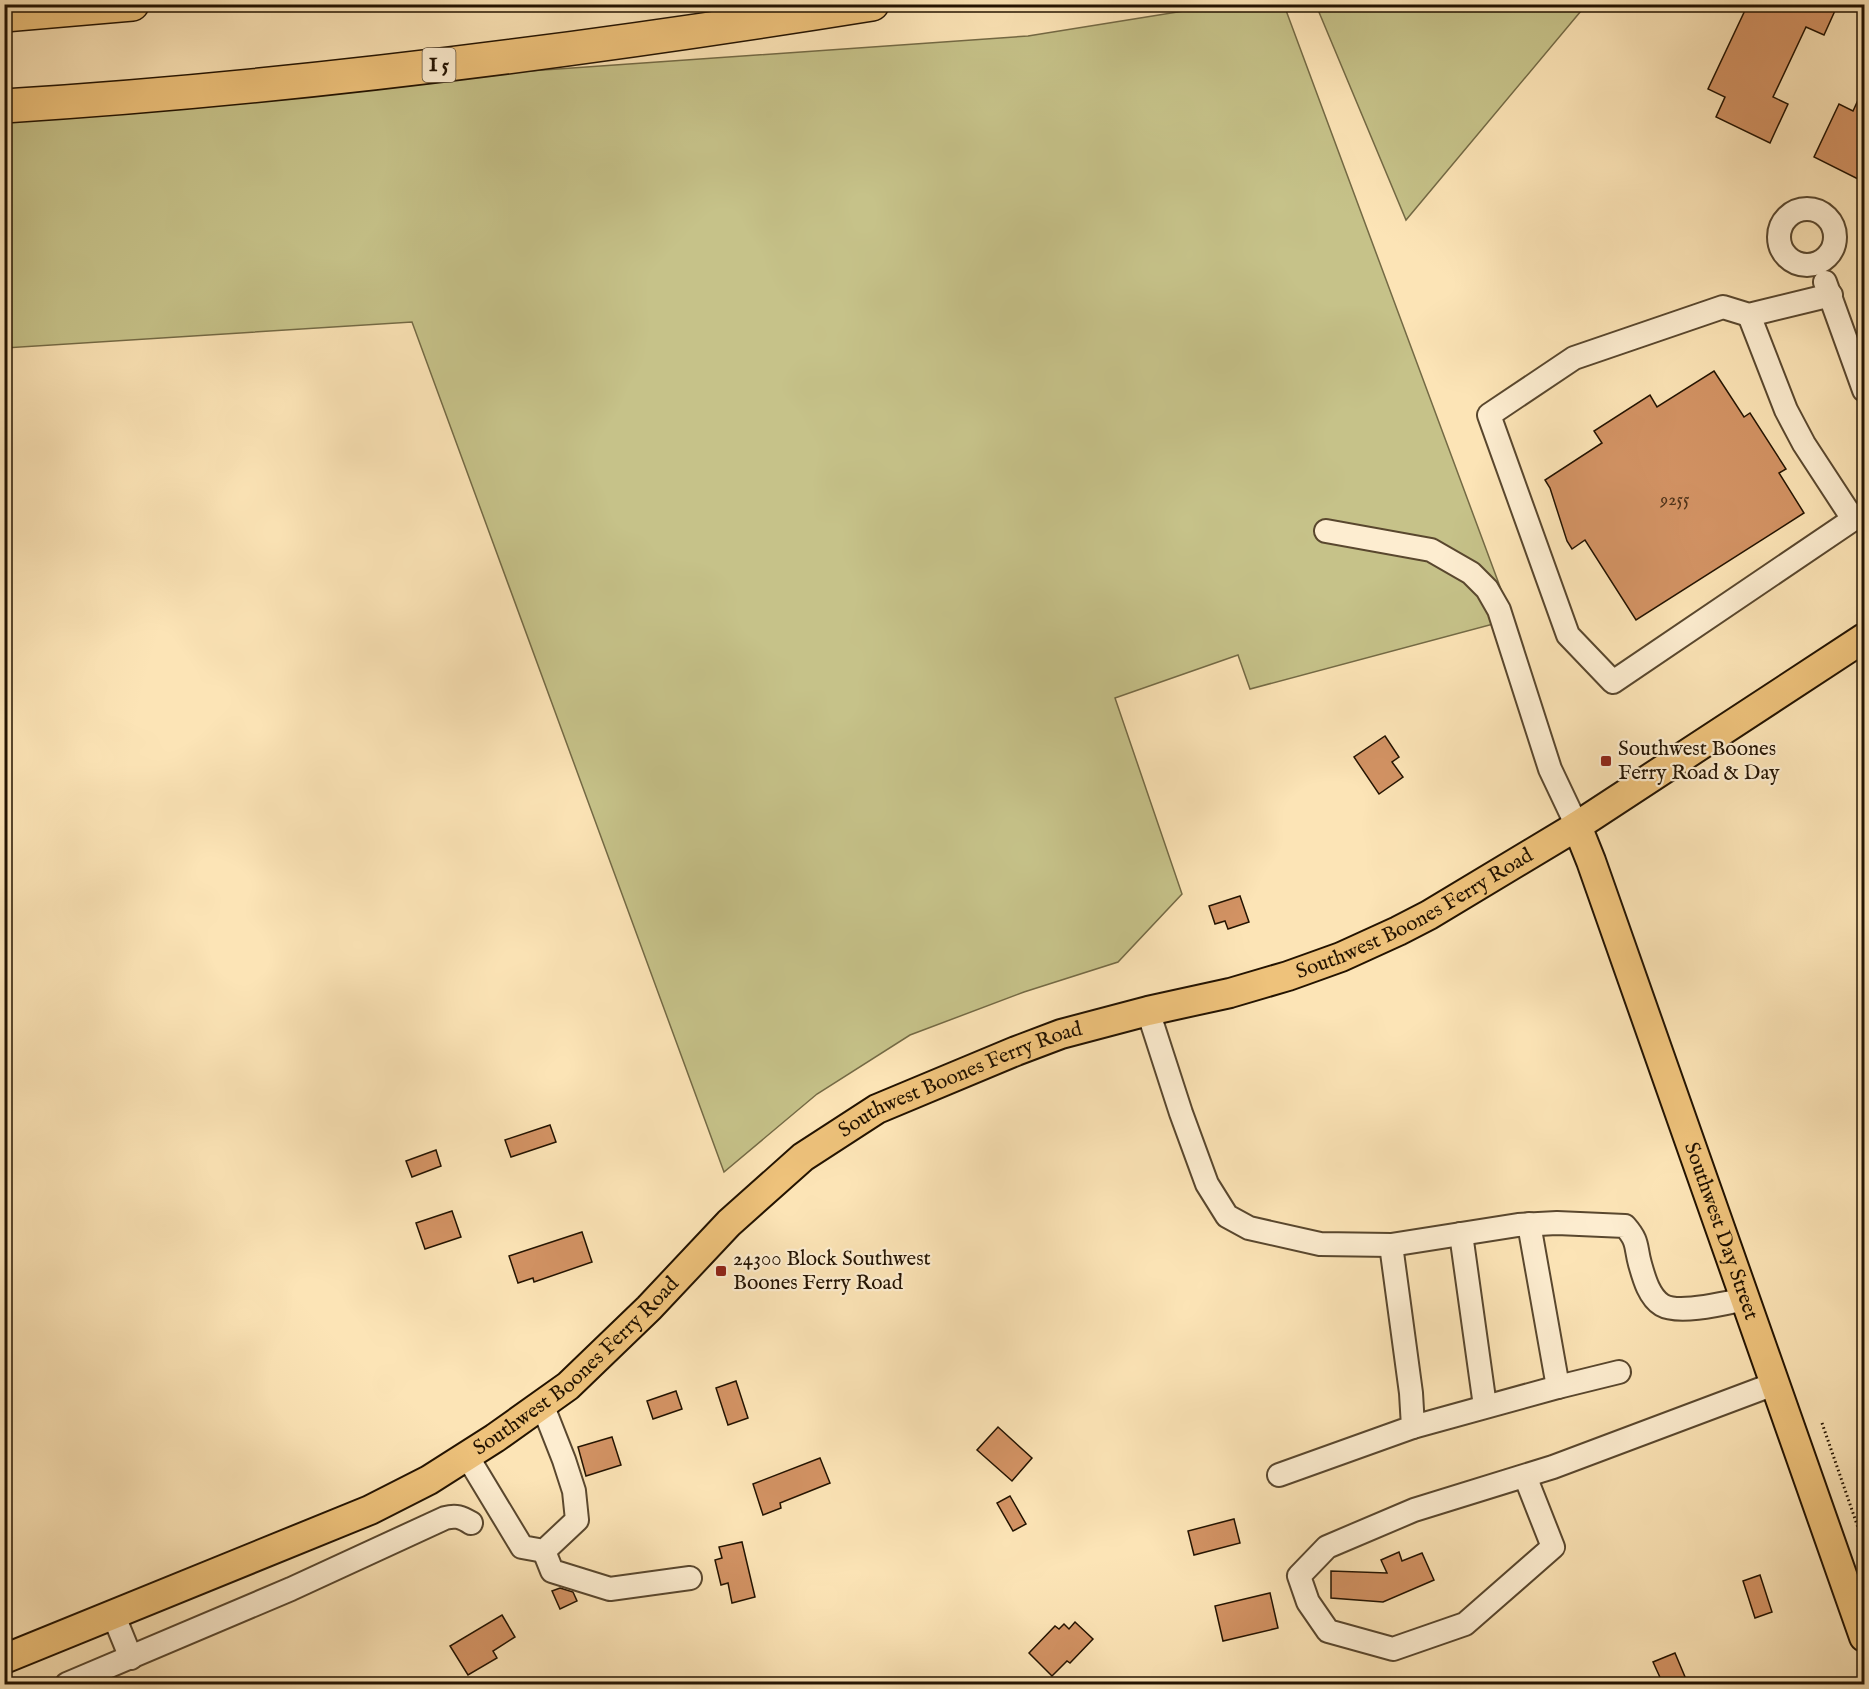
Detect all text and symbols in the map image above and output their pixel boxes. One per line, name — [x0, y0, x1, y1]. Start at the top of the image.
road number: I 5 — [422, 48, 456, 82]
house number: 9255 — [1659, 489, 1690, 512]
place label: Southwest Boones Ferry Road & Day — [1618, 736, 1780, 787]
marker: Southwest Boones Ferry Road & Day — [1599, 754, 1613, 768]
street label: Southwest Boones Ferry Road — [1292, 842, 1539, 986]
street label: Southwest Boones Ferry Road — [833, 1015, 1086, 1144]
street label: Southwest Day Street — [1678, 1139, 1765, 1323]
place label: 24300 Block Southwest Boones Ferry Road — [733, 1246, 931, 1297]
marker: 24300 Block Southwest Boones Ferry Road — [714, 1264, 728, 1278]
street label: Southwest Boones Ferry Road — [468, 1270, 686, 1462]

